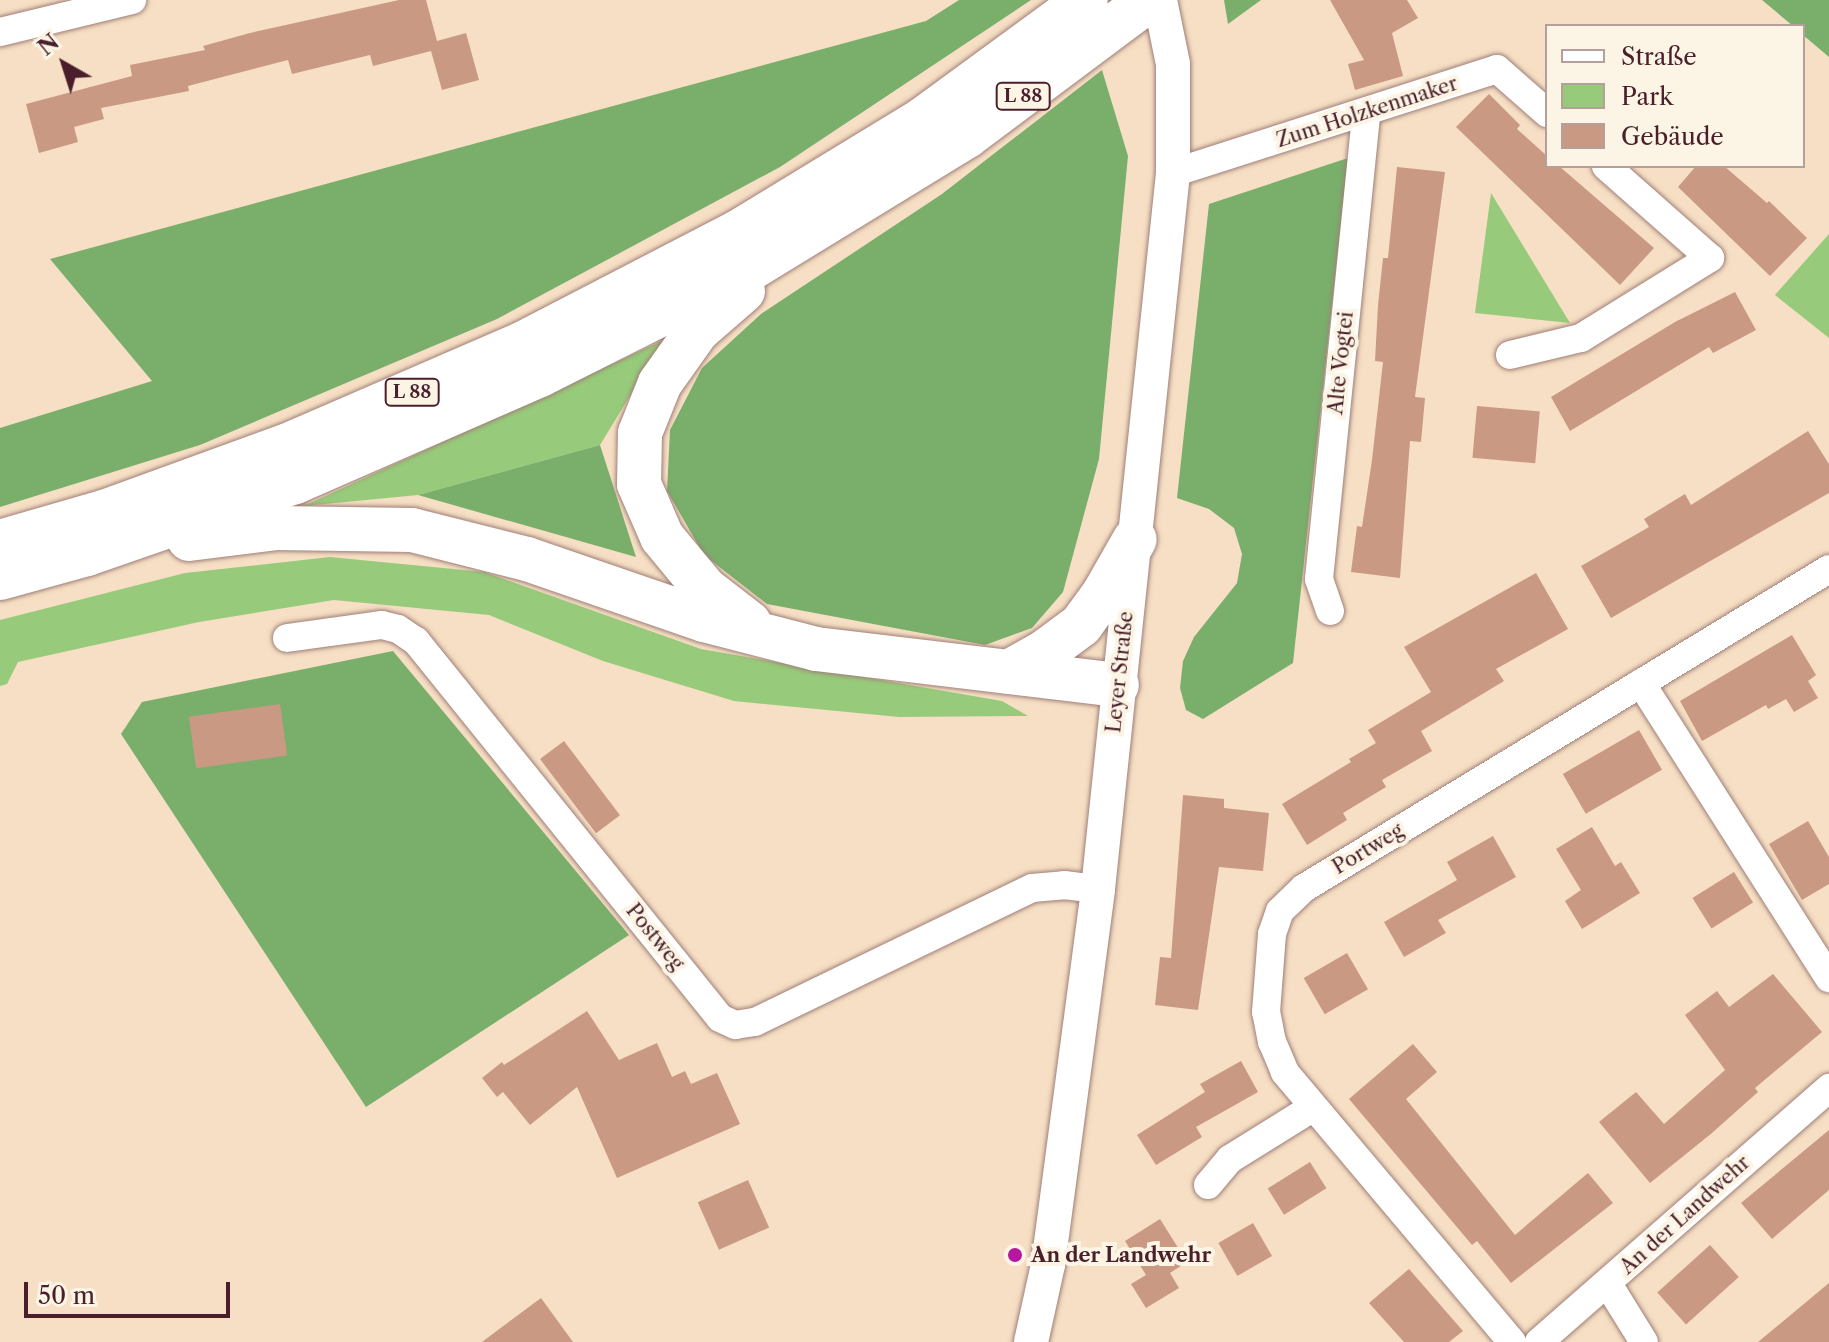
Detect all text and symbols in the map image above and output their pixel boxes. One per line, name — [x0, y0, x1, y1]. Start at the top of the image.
north arrow — [24, 24, 104, 104]
legend — [1545, 24, 1805, 168]
text: N — [33, 28, 65, 61]
text: Straße — [1621, 42, 1697, 71]
street label: Zum Holzkenmaker — [1273, 71, 1461, 153]
road number: L 88 — [995, 82, 1051, 110]
text: Park — [1621, 82, 1673, 111]
text: Gebäude — [1621, 122, 1724, 151]
street label: Alte Vogtei — [1324, 310, 1358, 416]
road number: L 88 — [384, 378, 440, 406]
street label: Leyer Straße — [1102, 610, 1138, 734]
street label: Portweg — [1328, 819, 1408, 879]
street label: Postweg — [621, 899, 689, 975]
street label: An der Landwehr — [1615, 1151, 1755, 1279]
place label: An der Landwehr — [1031, 1243, 1212, 1267]
marker: An der Landwehr — [1006, 1246, 1024, 1264]
scale bar — [28, 1266, 234, 1316]
text: 50 m — [38, 1281, 95, 1310]

